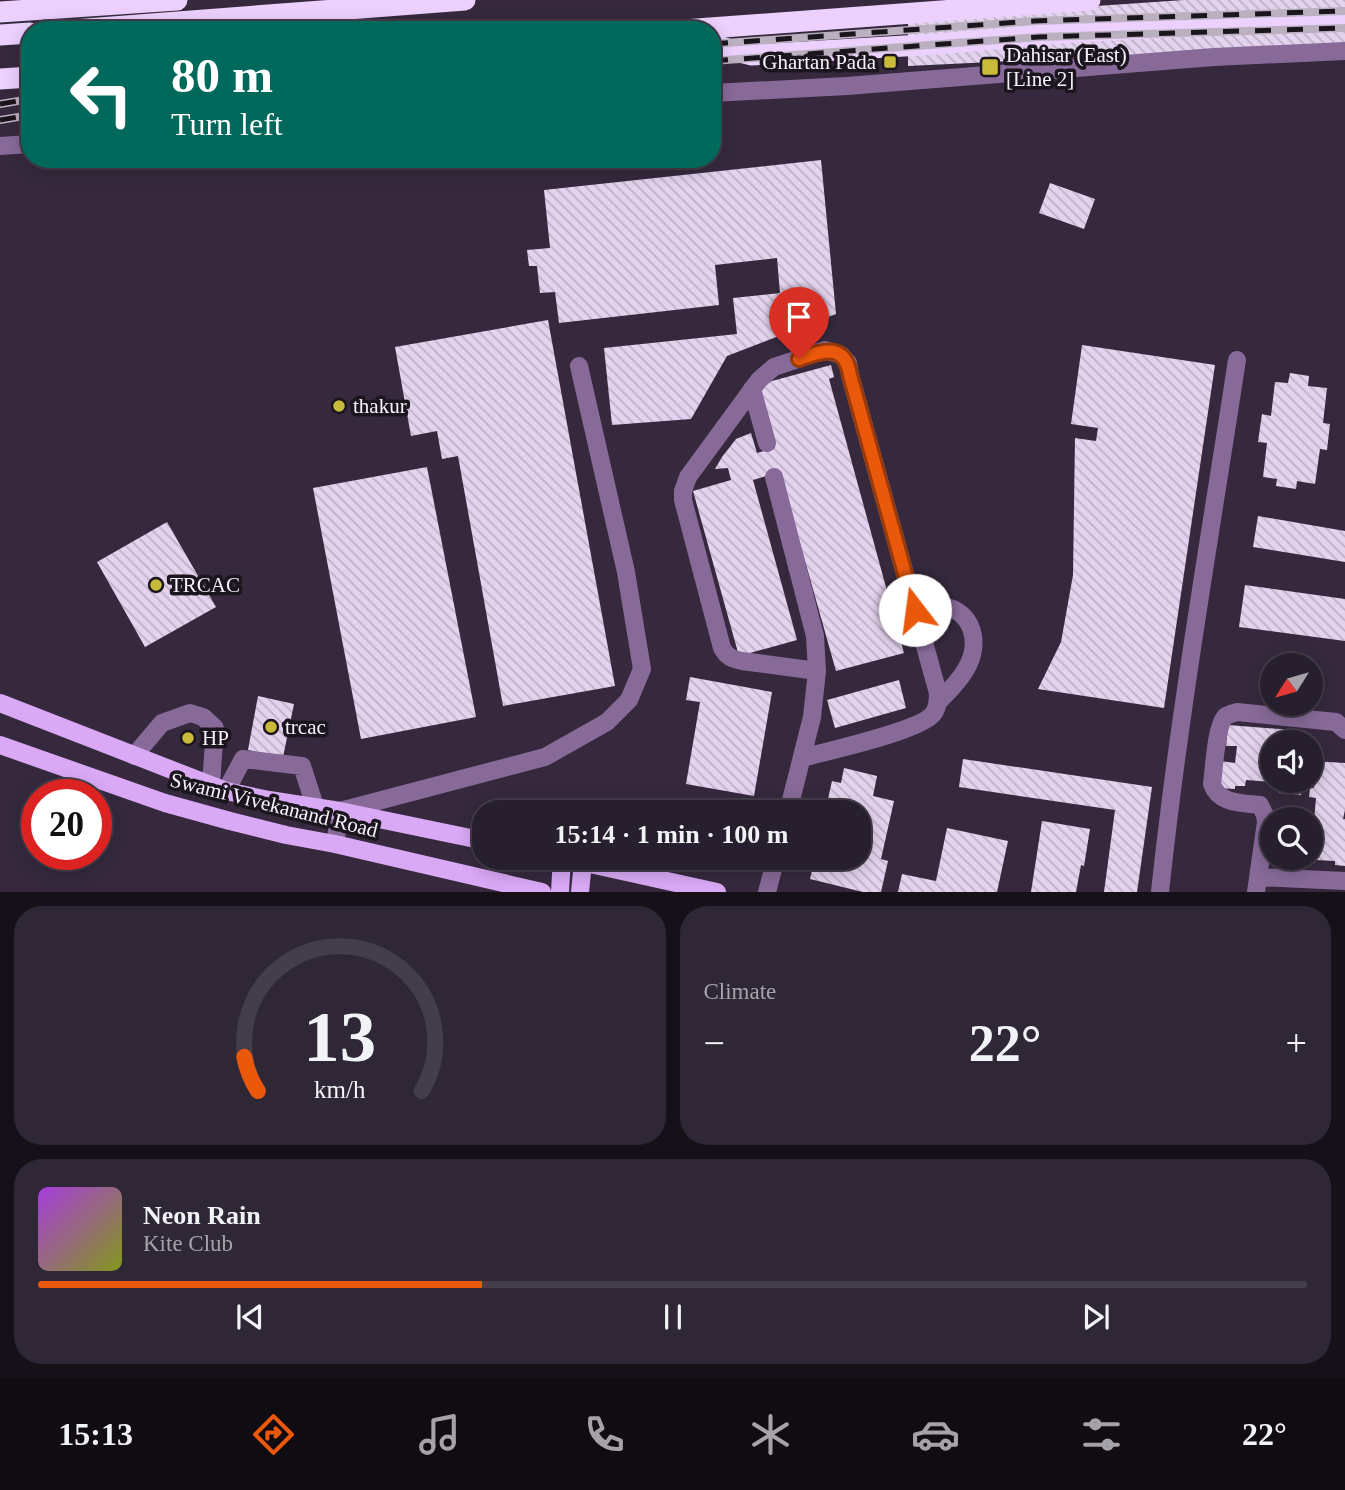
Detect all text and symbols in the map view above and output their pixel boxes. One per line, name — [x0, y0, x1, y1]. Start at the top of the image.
place label: Dahisar (East) [Line 2] — [1006, 43, 1127, 91]
text: 80 m — [171, 48, 273, 103]
icon: left — [56, 49, 147, 140]
place label: Ghartan Pada — [762, 50, 877, 74]
marker: Ghartan Pada — [882, 54, 898, 70]
marker: Dahisar (East) [Line 2] — [980, 57, 1000, 77]
text: Turn left — [171, 106, 283, 142]
pin — [769, 287, 829, 359]
icon: arrive — [780, 298, 818, 336]
place label: thakur — [353, 394, 407, 418]
marker: thakur — [331, 398, 347, 414]
place label: TRCAC — [170, 573, 240, 597]
position arrow — [878, 573, 952, 647]
marker: TRCAC — [148, 577, 164, 593]
north arrow — [1260, 653, 1323, 716]
map controls — [1260, 653, 1323, 870]
place label: trcac — [285, 715, 326, 739]
marker: trcac — [263, 719, 279, 735]
place label: HP — [202, 726, 229, 750]
marker: HP — [180, 730, 196, 746]
button: sound — [1260, 730, 1323, 793]
street label: Swami Vivekanand Road — [168, 768, 381, 843]
speed limit sign: 20 — [21, 779, 112, 870]
button: search — [1260, 807, 1323, 870]
text: 15:14 · 1 min · 100 m — [555, 820, 789, 849]
text: Climate — [704, 979, 776, 1004]
text: 13 — [303, 997, 376, 1078]
text: 22° — [969, 1015, 1042, 1072]
text: − — [704, 1022, 725, 1064]
text: + — [1286, 1022, 1307, 1064]
text: km/h — [314, 1076, 366, 1103]
text: Neon Rain — [143, 1201, 261, 1230]
text: Kite Club — [143, 1231, 233, 1256]
icon: previous — [231, 1298, 269, 1336]
icon: pause — [654, 1298, 692, 1336]
icon: next — [1077, 1298, 1115, 1336]
icon: directions — [249, 1410, 298, 1459]
icon: music — [415, 1410, 464, 1459]
icon: phone — [580, 1410, 629, 1459]
icon: climate — [746, 1410, 795, 1459]
icon: car — [911, 1410, 960, 1459]
icon: filters — [1077, 1410, 1126, 1459]
text: 15:13 — [58, 1416, 133, 1452]
text: 22° — [1242, 1416, 1287, 1452]

